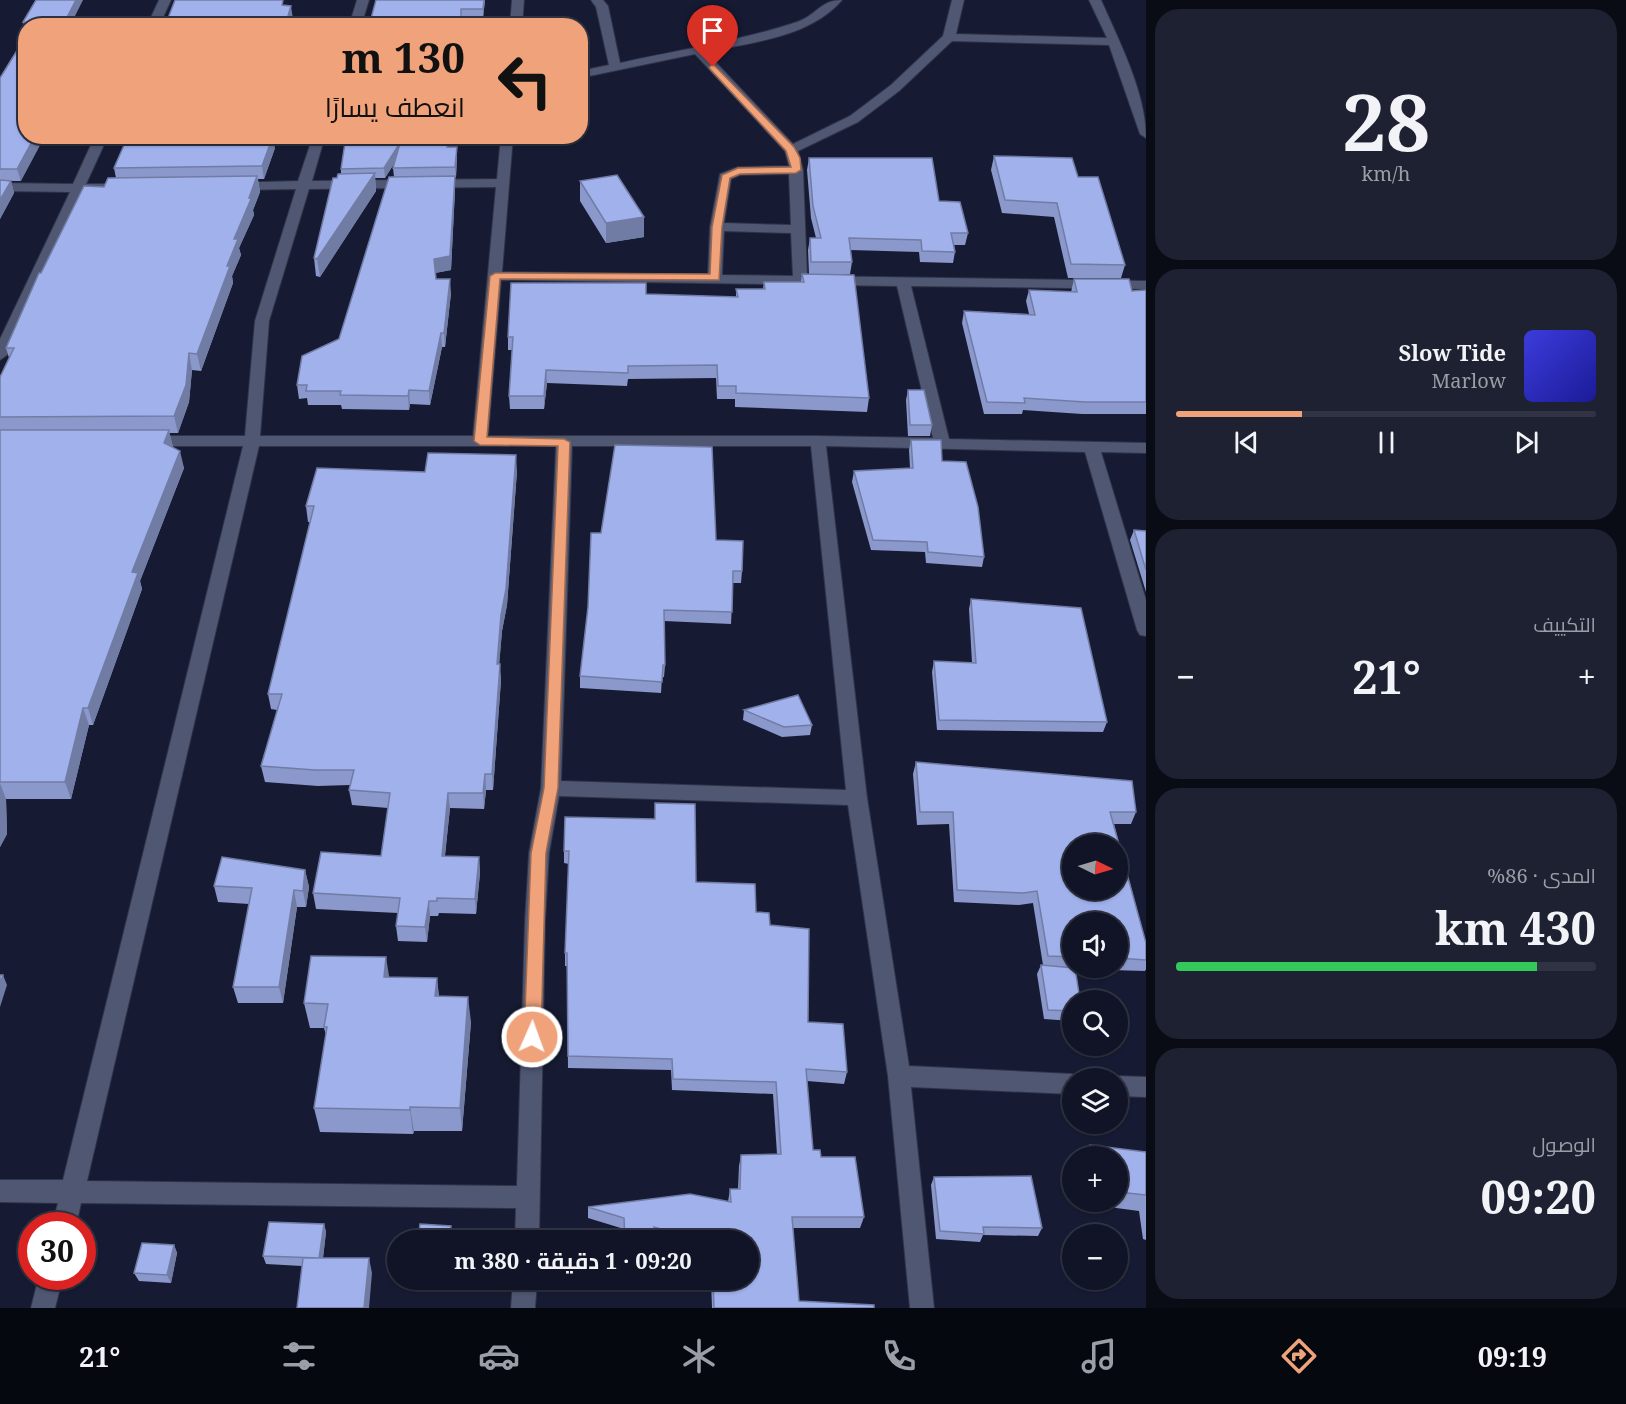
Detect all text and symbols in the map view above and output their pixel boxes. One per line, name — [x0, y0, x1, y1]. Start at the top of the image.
pin — [687, 5, 738, 67]
icon: arrive — [696, 14, 729, 47]
text: 130 m — [341, 28, 465, 85]
icon: left — [486, 42, 564, 120]
text: 28 — [1342, 68, 1430, 174]
text: انعطف يسارًا — [325, 88, 465, 125]
text: km/h — [1361, 160, 1411, 187]
text: Slow Tide — [1398, 337, 1506, 367]
text: Marlow — [1432, 367, 1506, 394]
icon: previous — [1230, 426, 1263, 459]
icon: pause — [1370, 426, 1403, 459]
icon: next — [1510, 426, 1543, 459]
text: التكييف — [1533, 611, 1596, 638]
text: 21° — [1352, 646, 1421, 707]
text: − — [1176, 654, 1195, 699]
text: + — [1578, 654, 1596, 699]
north arrow — [1062, 834, 1128, 900]
map controls — [1062, 834, 1128, 1290]
text: المدى · 86% — [1487, 862, 1596, 889]
text: 430 km — [1435, 897, 1596, 958]
button: sound — [1062, 912, 1128, 978]
button: search — [1062, 990, 1128, 1056]
position arrow — [500, 1005, 564, 1069]
button: layers — [1062, 1068, 1128, 1134]
text: الوصول — [1532, 1131, 1596, 1158]
button: + — [1062, 1146, 1128, 1212]
text: 09:20 — [1481, 1166, 1596, 1227]
speed limit sign: 30 — [18, 1212, 96, 1290]
button: − — [1062, 1224, 1128, 1290]
text: 09:20 · 1 دقيقة · 380 m — [454, 1245, 692, 1275]
icon: filters — [278, 1335, 320, 1377]
icon: car — [478, 1335, 520, 1377]
icon: climate — [678, 1335, 720, 1377]
icon: phone — [878, 1335, 920, 1377]
icon: music — [1078, 1335, 1120, 1377]
icon: directions — [1278, 1335, 1320, 1377]
text: 21° — [79, 1338, 120, 1375]
text: 09:19 — [1478, 1338, 1547, 1375]

